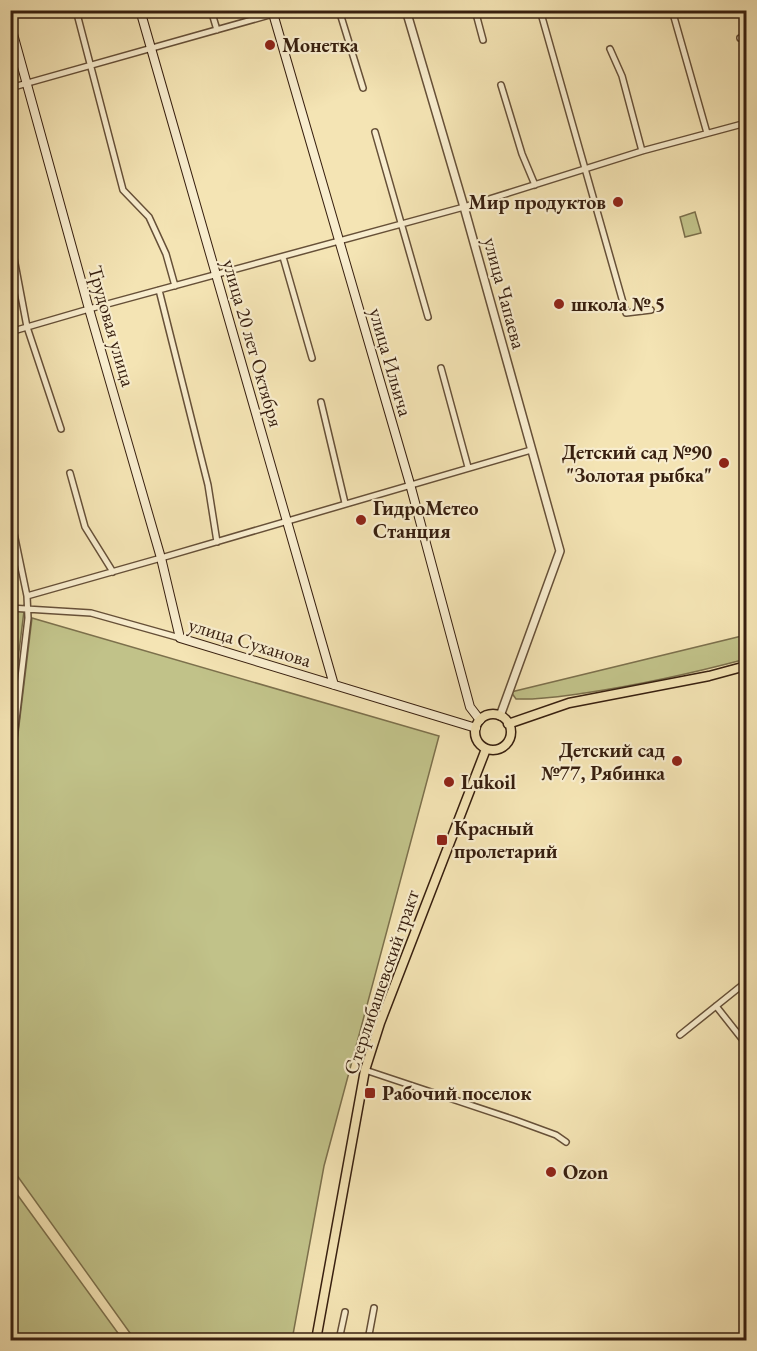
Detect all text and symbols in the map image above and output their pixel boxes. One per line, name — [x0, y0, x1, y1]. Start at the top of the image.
place label: Монетка — [282, 32, 359, 58]
marker: Монетка — [263, 38, 277, 52]
place label: Мир продуктов — [468, 189, 606, 215]
marker: Мир продуктов — [611, 195, 625, 209]
street label: улица Чапаева — [478, 234, 532, 352]
street label: улица 20 лет Октября — [217, 256, 289, 430]
street label: Трудовая улица — [82, 263, 142, 390]
place label: школа № 5 — [571, 291, 665, 317]
marker: школа № 5 — [552, 297, 566, 311]
street label: улица Ильича — [363, 305, 419, 419]
place label: Детский сад №90 "Золотая рыбка" — [562, 439, 712, 488]
marker: Детский сад №90 "Золотая рыбка" — [717, 456, 731, 470]
place label: ГидроМетео Станция — [373, 495, 479, 544]
marker: ГидроМетео Станция — [354, 513, 368, 527]
street label: улица Суханова — [186, 611, 314, 673]
place label: Детский сад №77, Рябинка — [541, 737, 665, 786]
marker: Детский сад №77, Рябинка — [670, 754, 684, 768]
place label: Lukoil — [461, 769, 516, 795]
marker: Lukoil — [442, 775, 456, 789]
place label: Красный пролетарий — [454, 815, 558, 864]
marker: Красный пролетарий — [435, 833, 449, 847]
street label: Стерлибашевский тракт — [337, 886, 425, 1078]
place label: Рабочий поселок — [382, 1080, 531, 1106]
marker: Рабочий поселок — [363, 1086, 377, 1100]
place label: Ozon — [563, 1159, 608, 1185]
marker: Ozon — [544, 1165, 558, 1179]

